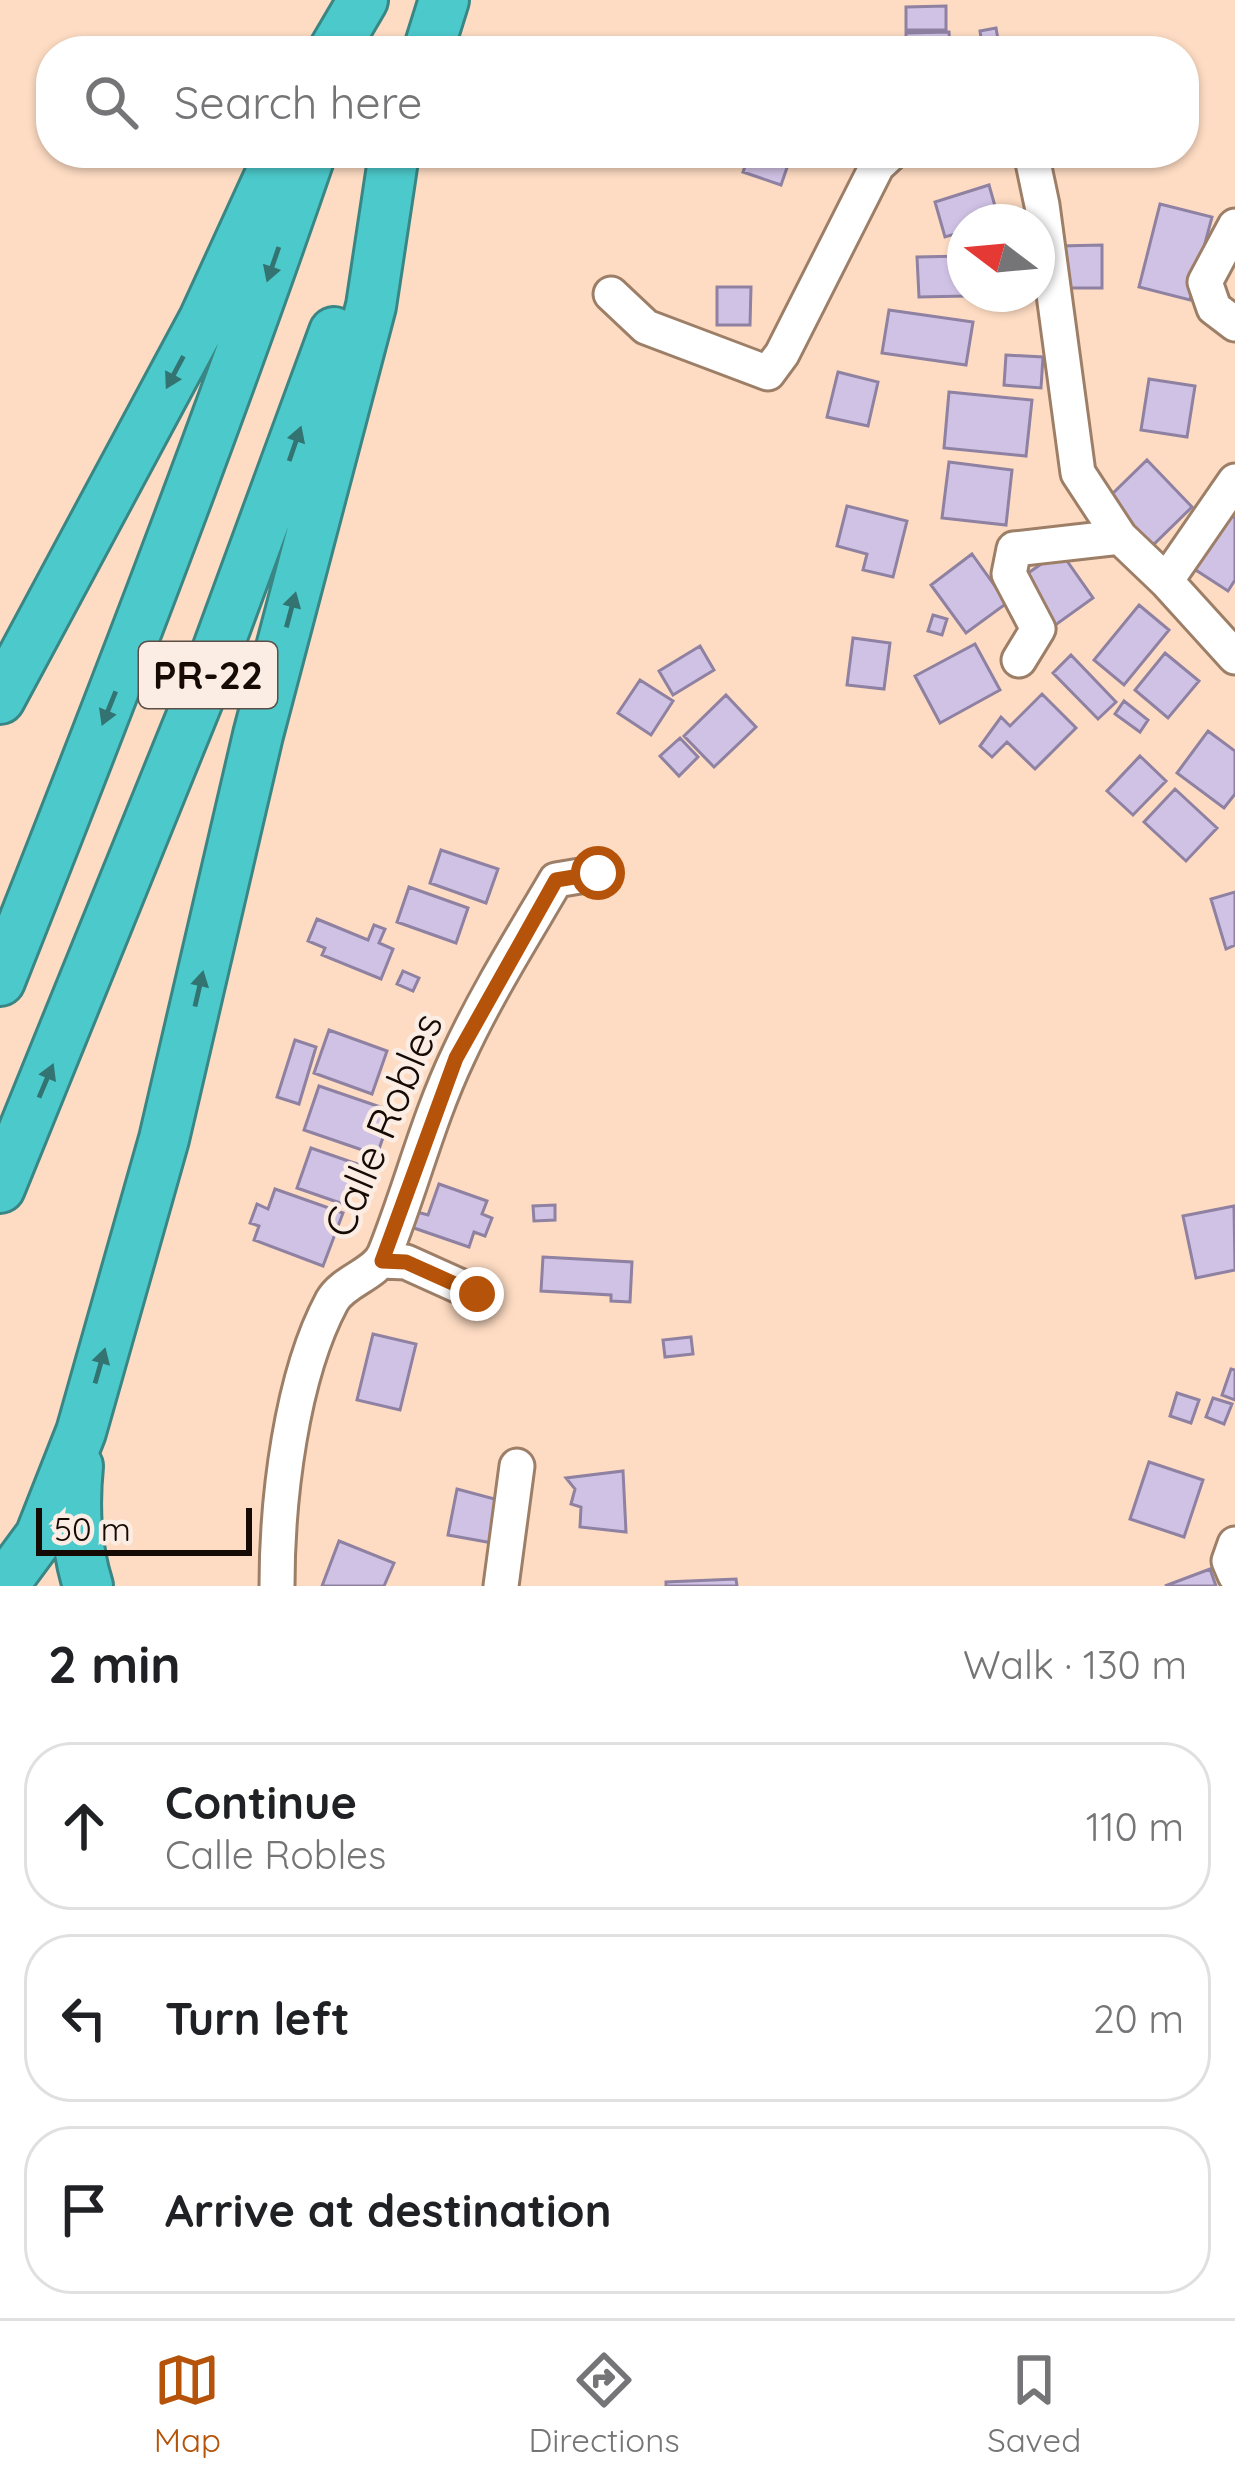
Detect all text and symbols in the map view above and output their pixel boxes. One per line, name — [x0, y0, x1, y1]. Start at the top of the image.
search box — [36, 36, 1199, 168]
icon: search — [78, 69, 144, 135]
text: Search here — [174, 74, 422, 130]
north arrow — [947, 204, 1055, 312]
one-way arrow — [263, 246, 281, 282]
one-way arrow — [165, 355, 186, 390]
one-way arrow — [287, 426, 305, 462]
one-way arrow — [282, 591, 301, 628]
road number: PR-22 — [139, 642, 277, 708]
one-way arrow — [98, 691, 117, 727]
route start — [571, 846, 625, 900]
one-way arrow — [190, 970, 209, 1007]
street label: Calle Robles — [312, 1005, 454, 1245]
one-way arrow — [37, 1063, 57, 1098]
route end — [450, 1267, 504, 1321]
one-way arrow — [92, 1347, 110, 1383]
scale bar — [36, 1502, 252, 1555]
text: 50 m — [54, 1508, 131, 1549]
text: 2 min — [48, 1632, 181, 1696]
text: Walk · 130 m — [963, 1640, 1187, 1689]
text: Continue — [165, 1774, 357, 1830]
icon: ahead — [51, 1793, 117, 1859]
text: 110 m — [1086, 1802, 1184, 1851]
text: Calle Robles — [165, 1830, 386, 1879]
icon: left — [51, 1985, 117, 2051]
text: Turn left — [165, 1990, 350, 2046]
text: 20 m — [1093, 1994, 1184, 2043]
icon: arrive — [51, 2177, 117, 2243]
text: Arrive at destination — [165, 2182, 611, 2238]
tab: Map — [154, 2347, 221, 2460]
tab: Directions — [528, 2347, 680, 2460]
tab: Saved — [987, 2347, 1081, 2460]

